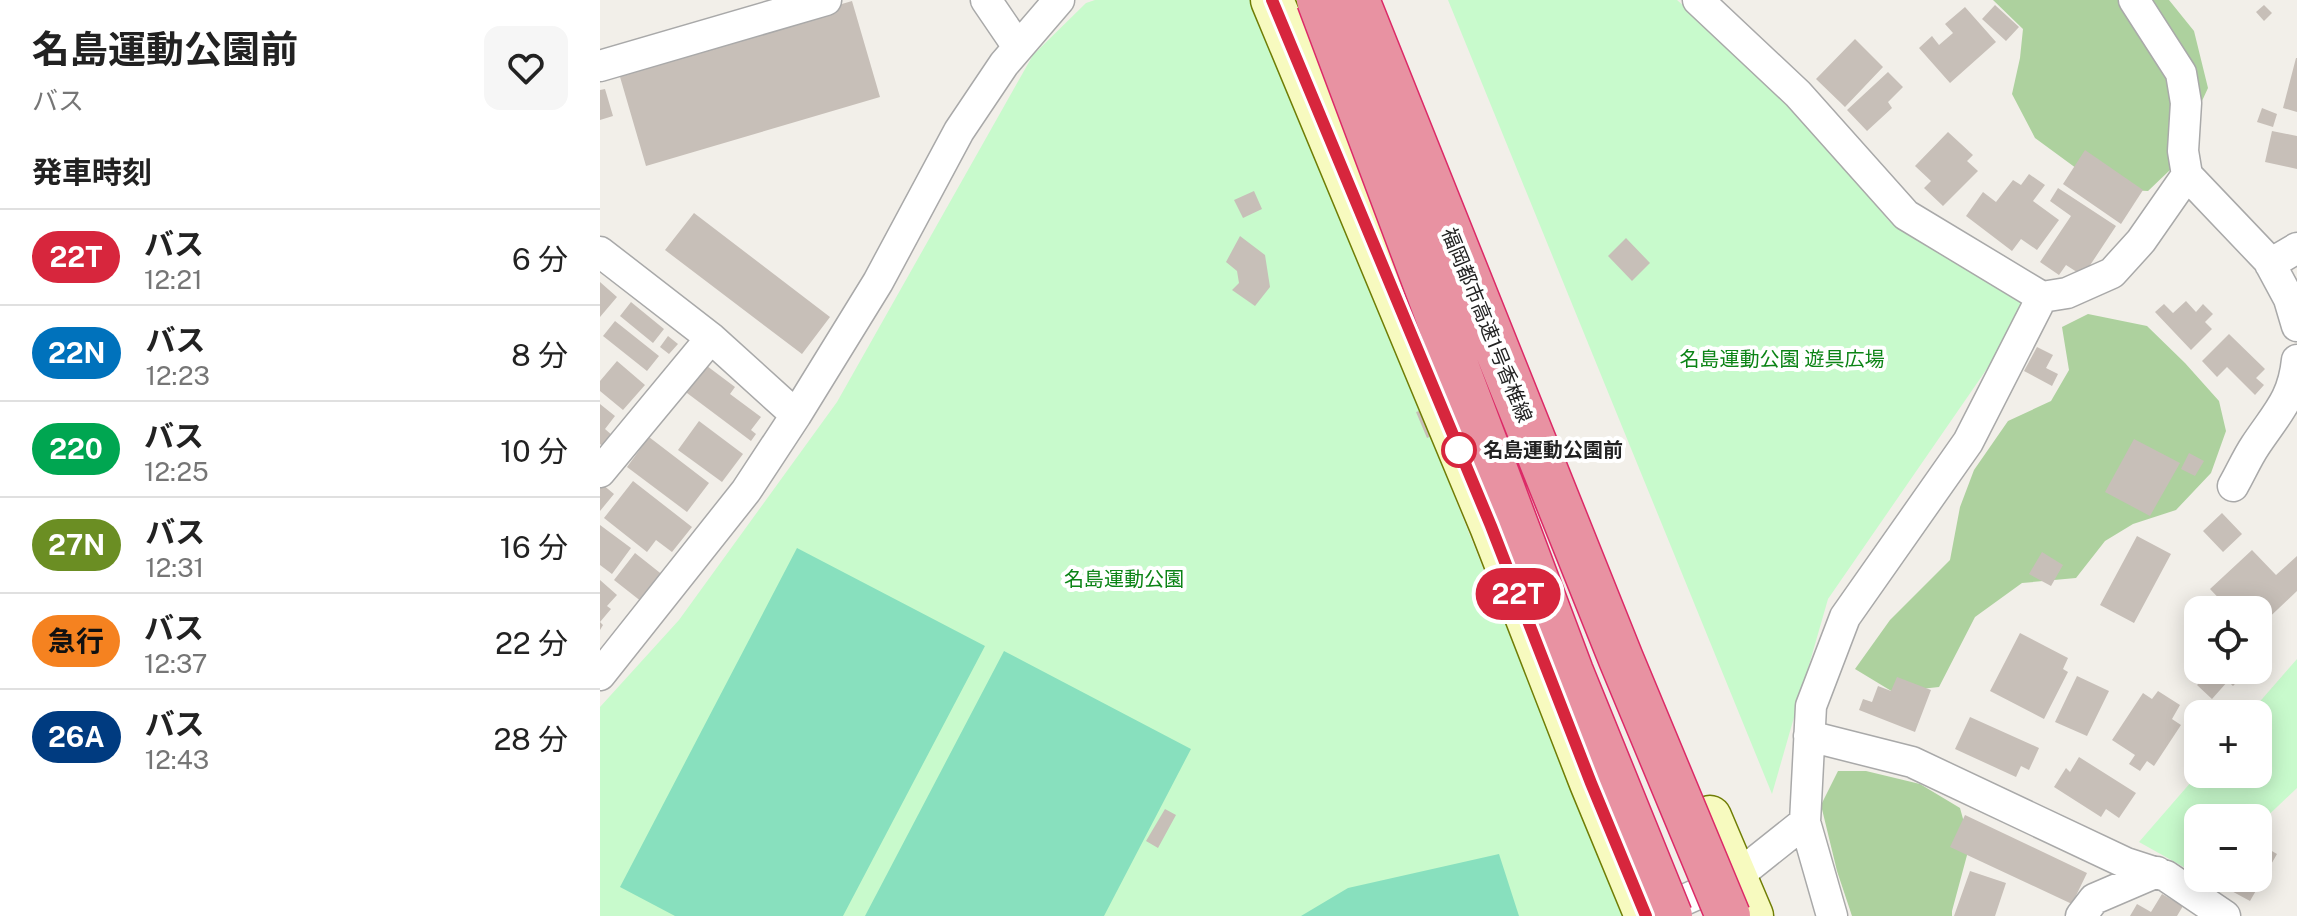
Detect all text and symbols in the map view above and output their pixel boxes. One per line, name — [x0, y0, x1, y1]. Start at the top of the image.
button: heart — [484, 26, 568, 110]
text: 名島運動公園前 — [32, 27, 298, 72]
text: バス — [32, 85, 84, 116]
text: 発車時刻 — [32, 154, 152, 190]
street label: 福岡都市高速1号香椎線 — [1437, 224, 1537, 426]
text: バス — [144, 226, 204, 262]
text: 22T — [50, 240, 102, 273]
text: 6 分 — [512, 241, 568, 277]
text: 12:21 — [144, 264, 203, 295]
text: バス — [145, 322, 205, 358]
text: 22N — [48, 336, 105, 369]
text: 8 分 — [511, 337, 568, 373]
park label: 名島運動公園 遊具広場 — [1680, 347, 1884, 371]
text: 12:23 — [145, 360, 210, 391]
text: バス — [144, 418, 204, 454]
text: 220 — [49, 432, 103, 465]
text: 10 分 — [500, 433, 568, 469]
marker: 名島運動公園前 — [1442, 433, 1476, 467]
place label: 名島運動公園前 — [1483, 438, 1623, 462]
text: 12:25 — [144, 456, 209, 487]
text: バス — [145, 514, 205, 550]
text: 27N — [48, 528, 105, 561]
text: 16 分 — [500, 529, 568, 565]
text: 12:31 — [145, 552, 204, 583]
park label: 名島運動公園 — [1064, 567, 1184, 591]
line badge: 22T — [1472, 568, 1564, 620]
text: 22T — [1492, 577, 1544, 610]
map controls — [2184, 596, 2272, 892]
button: locate — [2184, 596, 2272, 684]
text: バス — [144, 610, 204, 646]
text: 急行 — [48, 624, 104, 657]
text: 22 分 — [495, 625, 568, 661]
text: 12:37 — [144, 648, 207, 679]
button: + — [2184, 700, 2272, 788]
text: バス — [145, 706, 205, 742]
text: 26A — [48, 720, 105, 753]
text: 28 分 — [493, 721, 568, 757]
text: 12:43 — [145, 744, 209, 775]
button: − — [2184, 804, 2272, 892]

